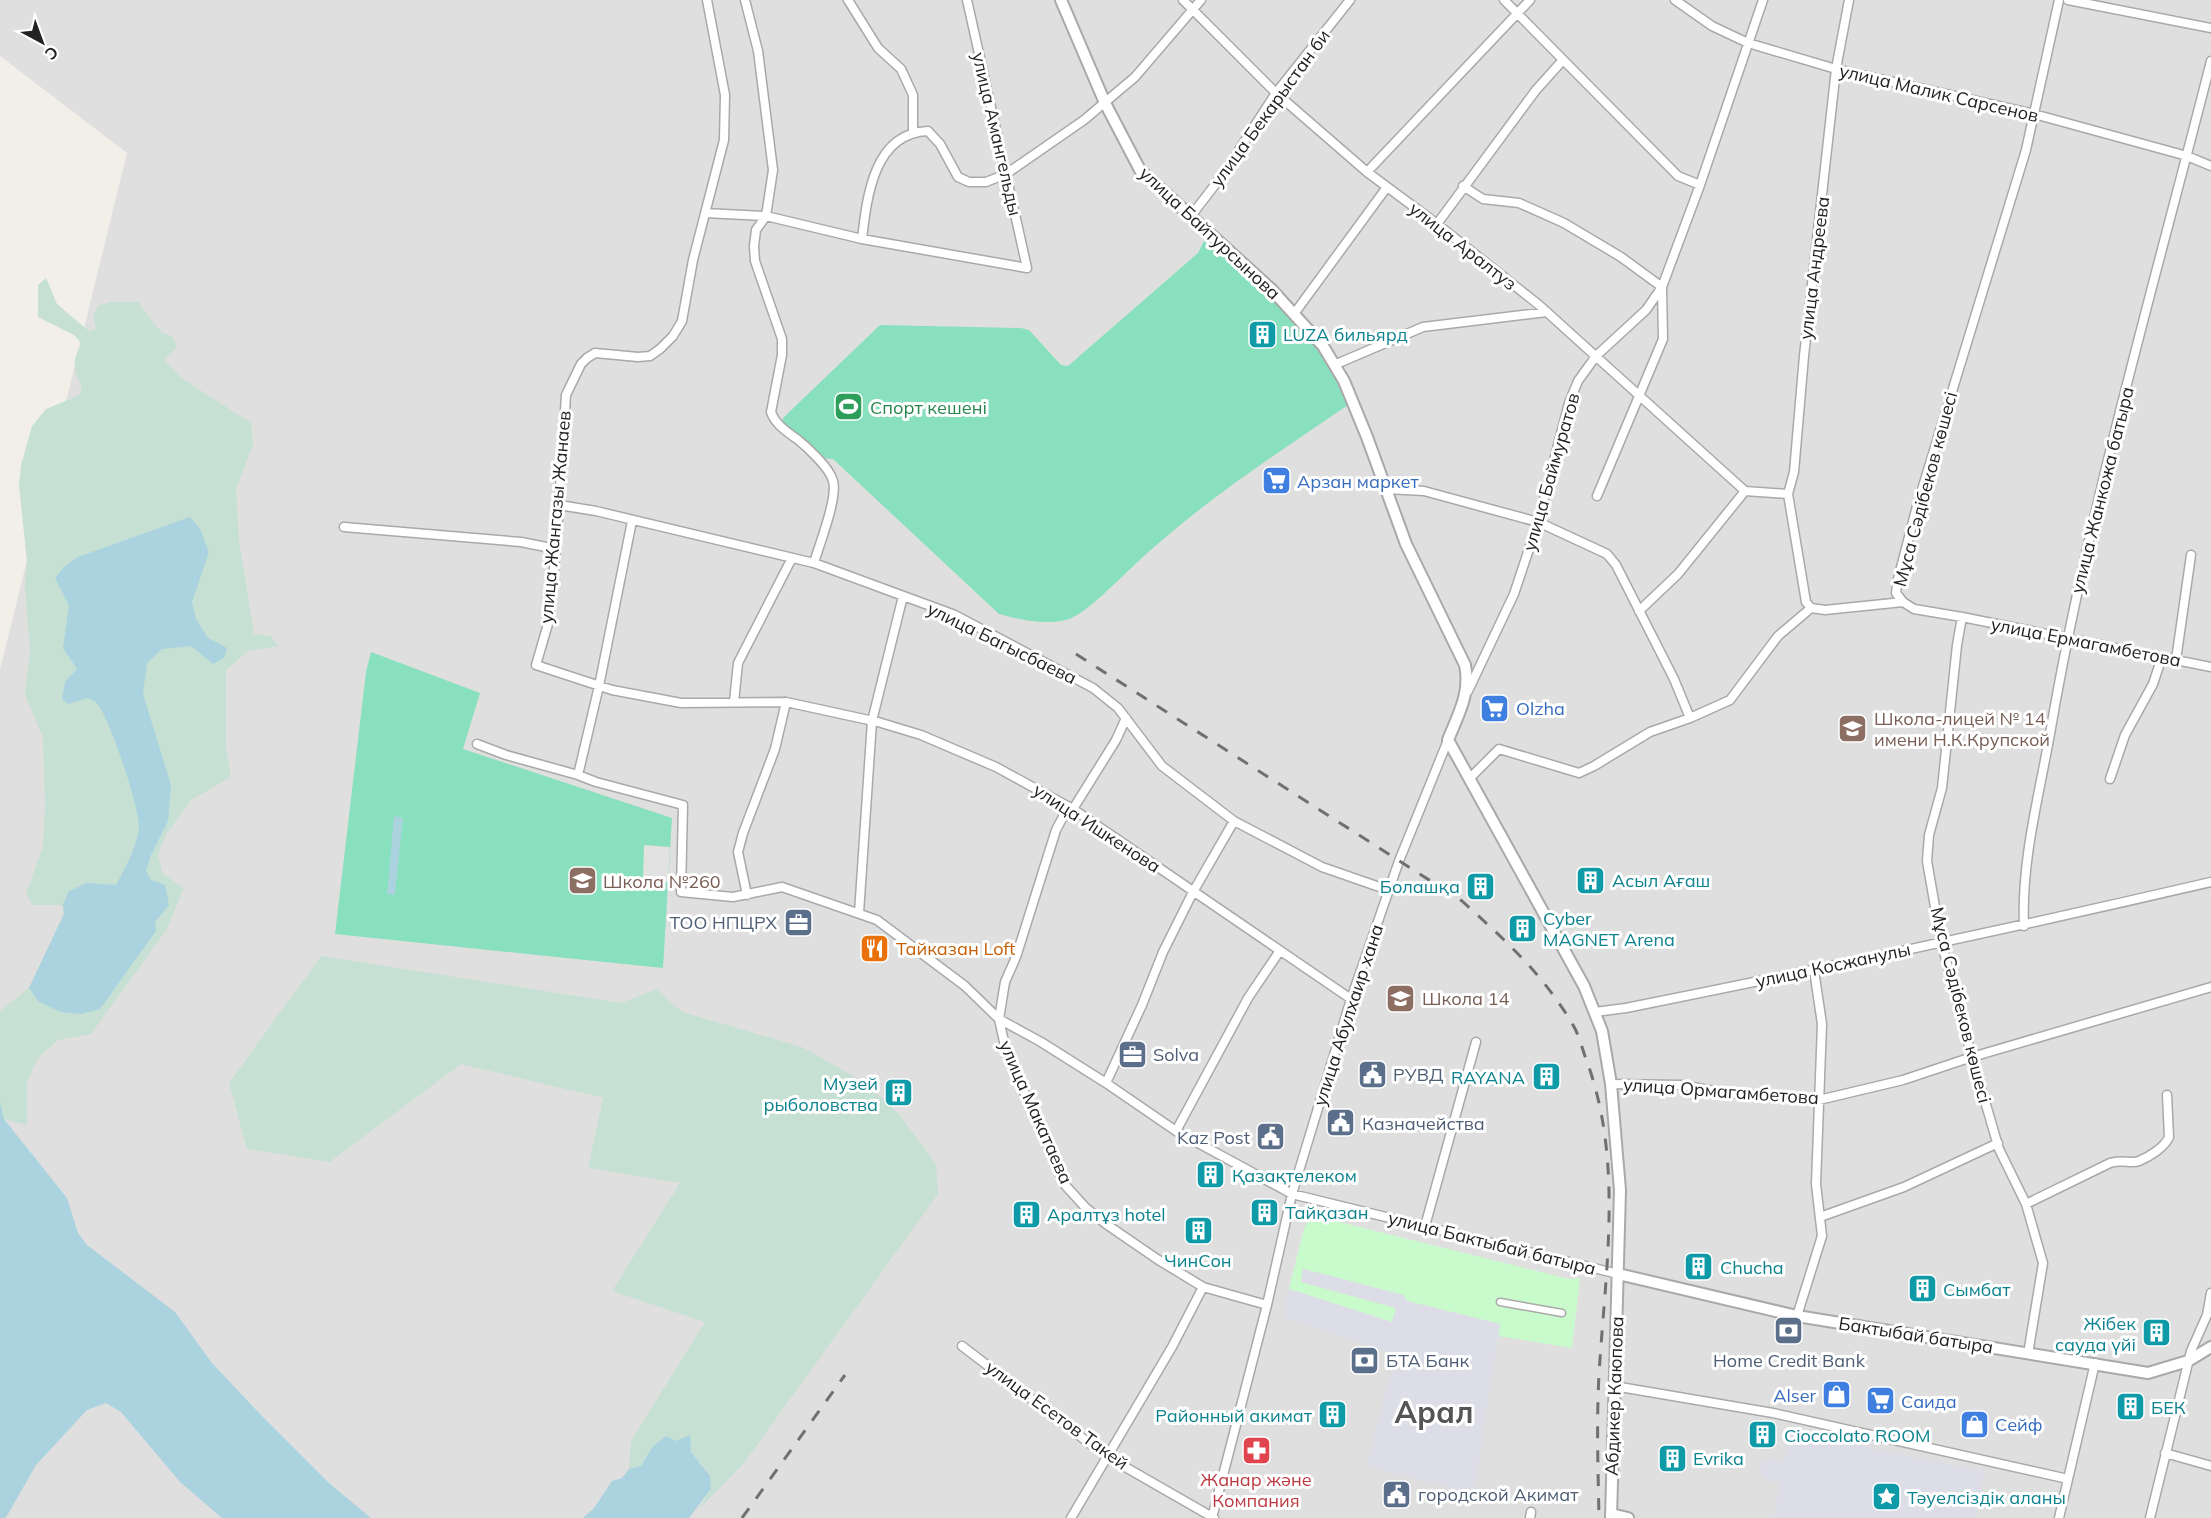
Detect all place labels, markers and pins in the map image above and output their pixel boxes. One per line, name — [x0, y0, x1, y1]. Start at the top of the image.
building icon: LUZA бильярд — [1246, 318, 1278, 350]
place label: LUZA бильярд — [1283, 323, 1408, 346]
sports icon: Спорт кешені — [833, 391, 865, 423]
place label: Спорт кешені — [870, 396, 987, 419]
supermarket icon: Арзан маркет — [1260, 465, 1292, 497]
place label: Арзан маркет — [1297, 470, 1420, 493]
supermarket icon: Olzha — [1479, 692, 1511, 724]
place label: Olzha — [1516, 697, 1565, 720]
place label: Школа-лицей № 14 имени Н.К.Крупской — [1874, 707, 2050, 751]
school or university icon: Школа-лицей № 14 имени Н.К.Крупской — [1837, 712, 1869, 744]
building icon: Асыл Ағаш — [1575, 864, 1607, 896]
school or university icon: Школа №260 — [566, 865, 598, 897]
place label: Асыл Ағаш — [1612, 869, 1710, 892]
place label: Школа №260 — [603, 870, 721, 893]
building icon: Болашқа — [1465, 870, 1497, 902]
place label: Болашқа — [1380, 875, 1460, 898]
office icon: ТОО НПЦРХ — [782, 906, 814, 938]
place label: Cyber MAGNET Arena — [1543, 907, 1675, 951]
place label: ТОО НПЦРХ — [669, 911, 777, 934]
building icon: Cyber MAGNET Arena — [1506, 912, 1538, 944]
restaurant icon: Тайказан Loft — [859, 932, 891, 964]
place label: Тайказан Loft — [896, 937, 1015, 960]
school or university icon: Школа 14 — [1385, 982, 1417, 1014]
place label: Школа 14 — [1422, 987, 1509, 1010]
office icon: Solva — [1116, 1038, 1148, 1070]
place label: Solva — [1153, 1043, 1199, 1066]
public building icon: РУВД — [1356, 1058, 1388, 1090]
building icon: RAYANA — [1530, 1061, 1562, 1093]
place label: РУВД — [1393, 1063, 1444, 1086]
place label: RAYANA — [1451, 1066, 1525, 1089]
place label: Музей рыболовства — [764, 1072, 878, 1116]
building icon: Музей рыболовства — [883, 1077, 915, 1109]
public building icon: Казначейства — [1325, 1107, 1357, 1139]
place label: Казначейства — [1362, 1112, 1485, 1135]
public building icon: Kaz Post — [1255, 1121, 1287, 1153]
place label: Kaz Post — [1177, 1126, 1250, 1149]
building icon: Қазақтелеком — [1195, 1159, 1227, 1191]
place label: Қазақтелеком — [1232, 1164, 1357, 1187]
building icon: Тайқазан — [1248, 1196, 1280, 1228]
building icon: Аралтұз hotel — [1010, 1198, 1042, 1230]
place label: Тайқазан — [1285, 1201, 1369, 1224]
place label: Аралтұз hotel — [1047, 1203, 1165, 1226]
building icon: ЧинСон — [1182, 1215, 1214, 1247]
place label: ЧинСон — [1164, 1249, 1232, 1272]
building icon: Chucha — [1683, 1251, 1715, 1283]
place label: Chucha — [1720, 1256, 1784, 1279]
building icon: Сымбат — [1906, 1273, 1938, 1305]
place label: Сымбат — [1943, 1278, 2011, 1301]
place label: Жібек сауда үйі — [2055, 1312, 2136, 1356]
bank icon: Home Credit Bank — [1773, 1315, 1805, 1347]
building icon: Жібек сауда үйі — [2141, 1317, 2173, 1349]
bank icon: БТА Банк — [1349, 1344, 1381, 1376]
place label: БТА Банк — [1386, 1349, 1469, 1372]
place label: Home Credit Bank — [1713, 1349, 1866, 1372]
shop icon: Alser — [1821, 1379, 1853, 1411]
place label: Alser — [1773, 1384, 1816, 1407]
supermarket icon: Саида — [1864, 1385, 1896, 1417]
place label: Саида — [1901, 1390, 1957, 1413]
building icon: БЕК — [2114, 1391, 2146, 1423]
place label: БЕК — [2151, 1396, 2186, 1419]
building icon: Районный акимат — [1317, 1399, 1349, 1431]
place label: Районный акимат — [1155, 1404, 1313, 1427]
shop icon: Сейф — [1958, 1408, 1990, 1440]
place label: Сейф — [1995, 1413, 2043, 1436]
building icon: Cioccolato ROOM — [1747, 1419, 1779, 1451]
place label: Cioccolato ROOM — [1784, 1424, 1930, 1447]
pharmacy icon: Жанар және Компания — [1240, 1434, 1272, 1466]
building icon: Evrika — [1656, 1442, 1688, 1474]
place label: Evrika — [1693, 1447, 1744, 1470]
place label: Жанар және Компания — [1200, 1468, 1312, 1512]
public building icon: городской Акимат — [1381, 1478, 1413, 1510]
place icon: Тәуелсіздік аланы — [1870, 1481, 1902, 1513]
place label: городской Акимат — [1418, 1483, 1579, 1506]
place label: Тәуелсіздік аланы — [1907, 1486, 2066, 1509]

